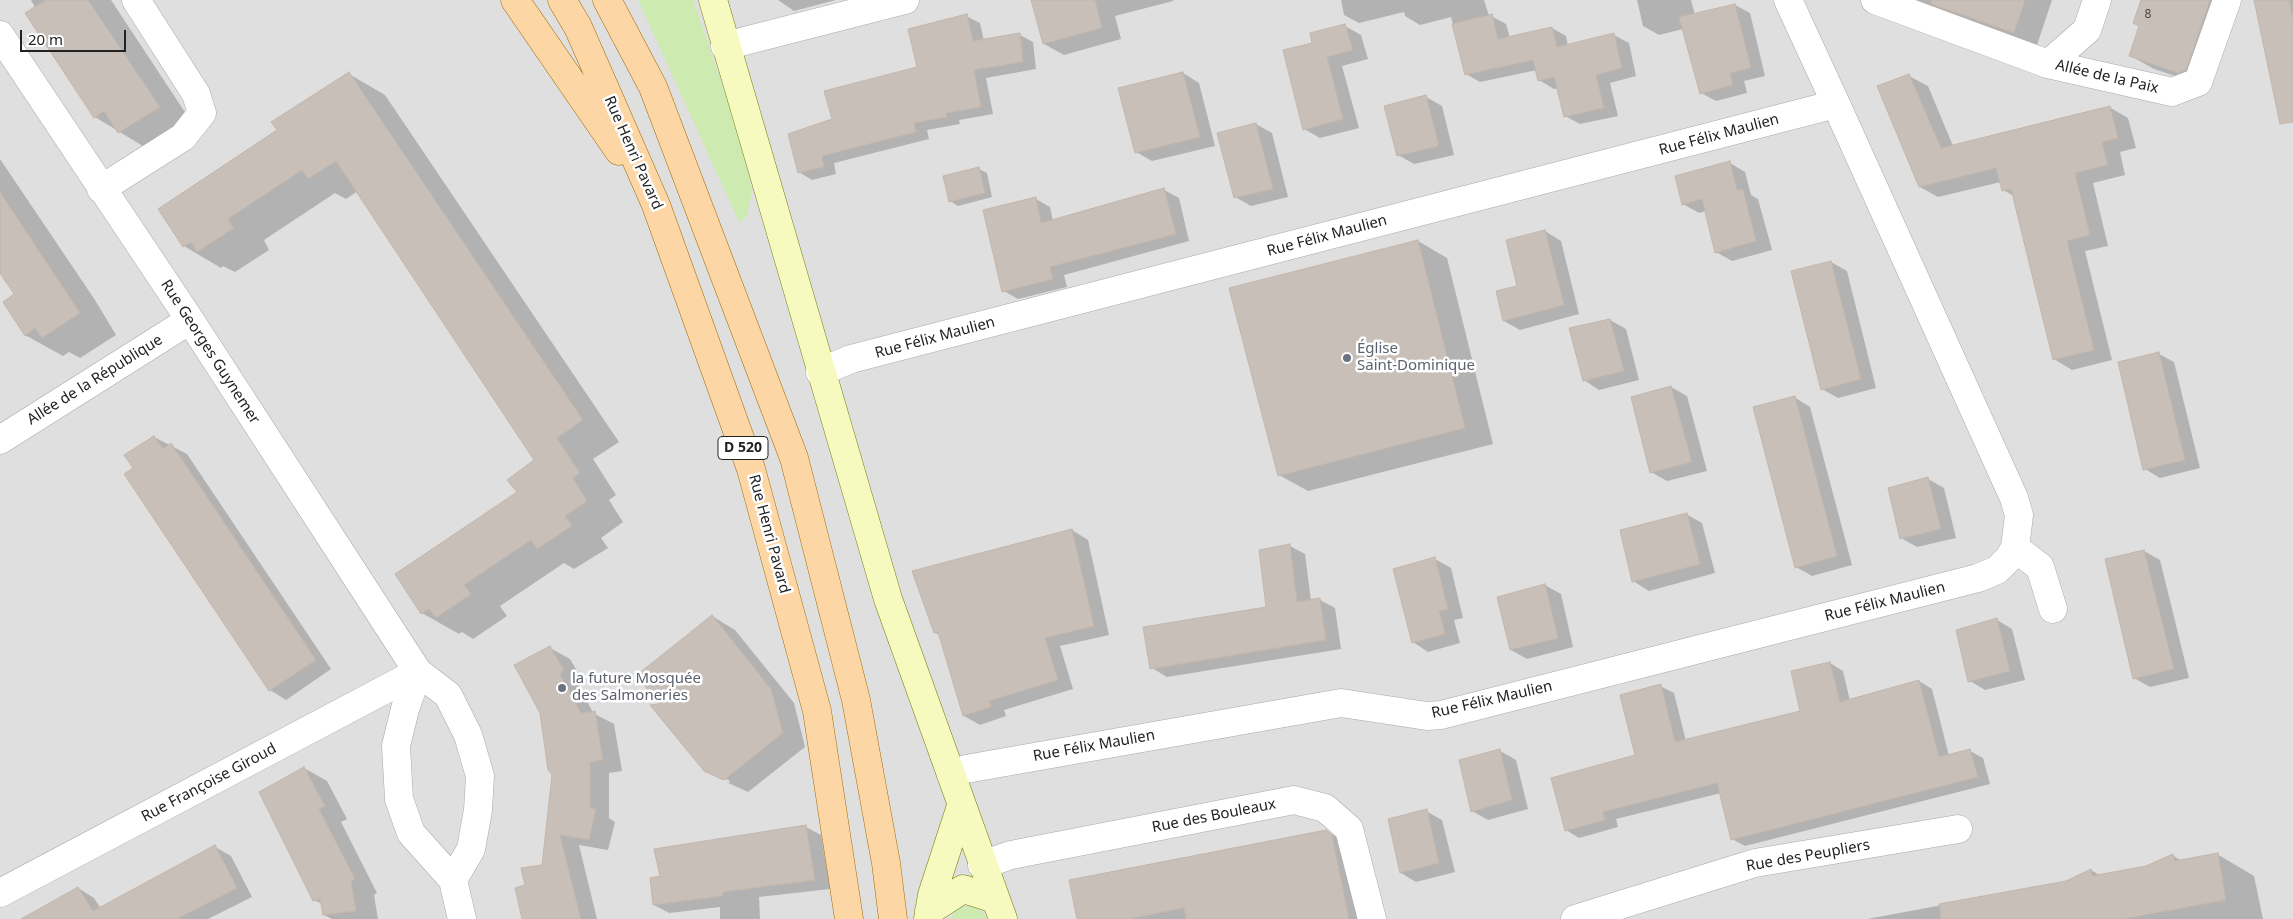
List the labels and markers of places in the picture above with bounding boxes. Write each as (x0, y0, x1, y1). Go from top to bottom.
place label: Église Saint-Dominique (1357, 340, 1475, 375)
marker: Église Saint-Dominique (1341, 352, 1353, 364)
place label: la future Mosquée des Salmoneries (572, 670, 701, 705)
marker: la future Mosquée des Salmoneries (556, 682, 568, 694)

